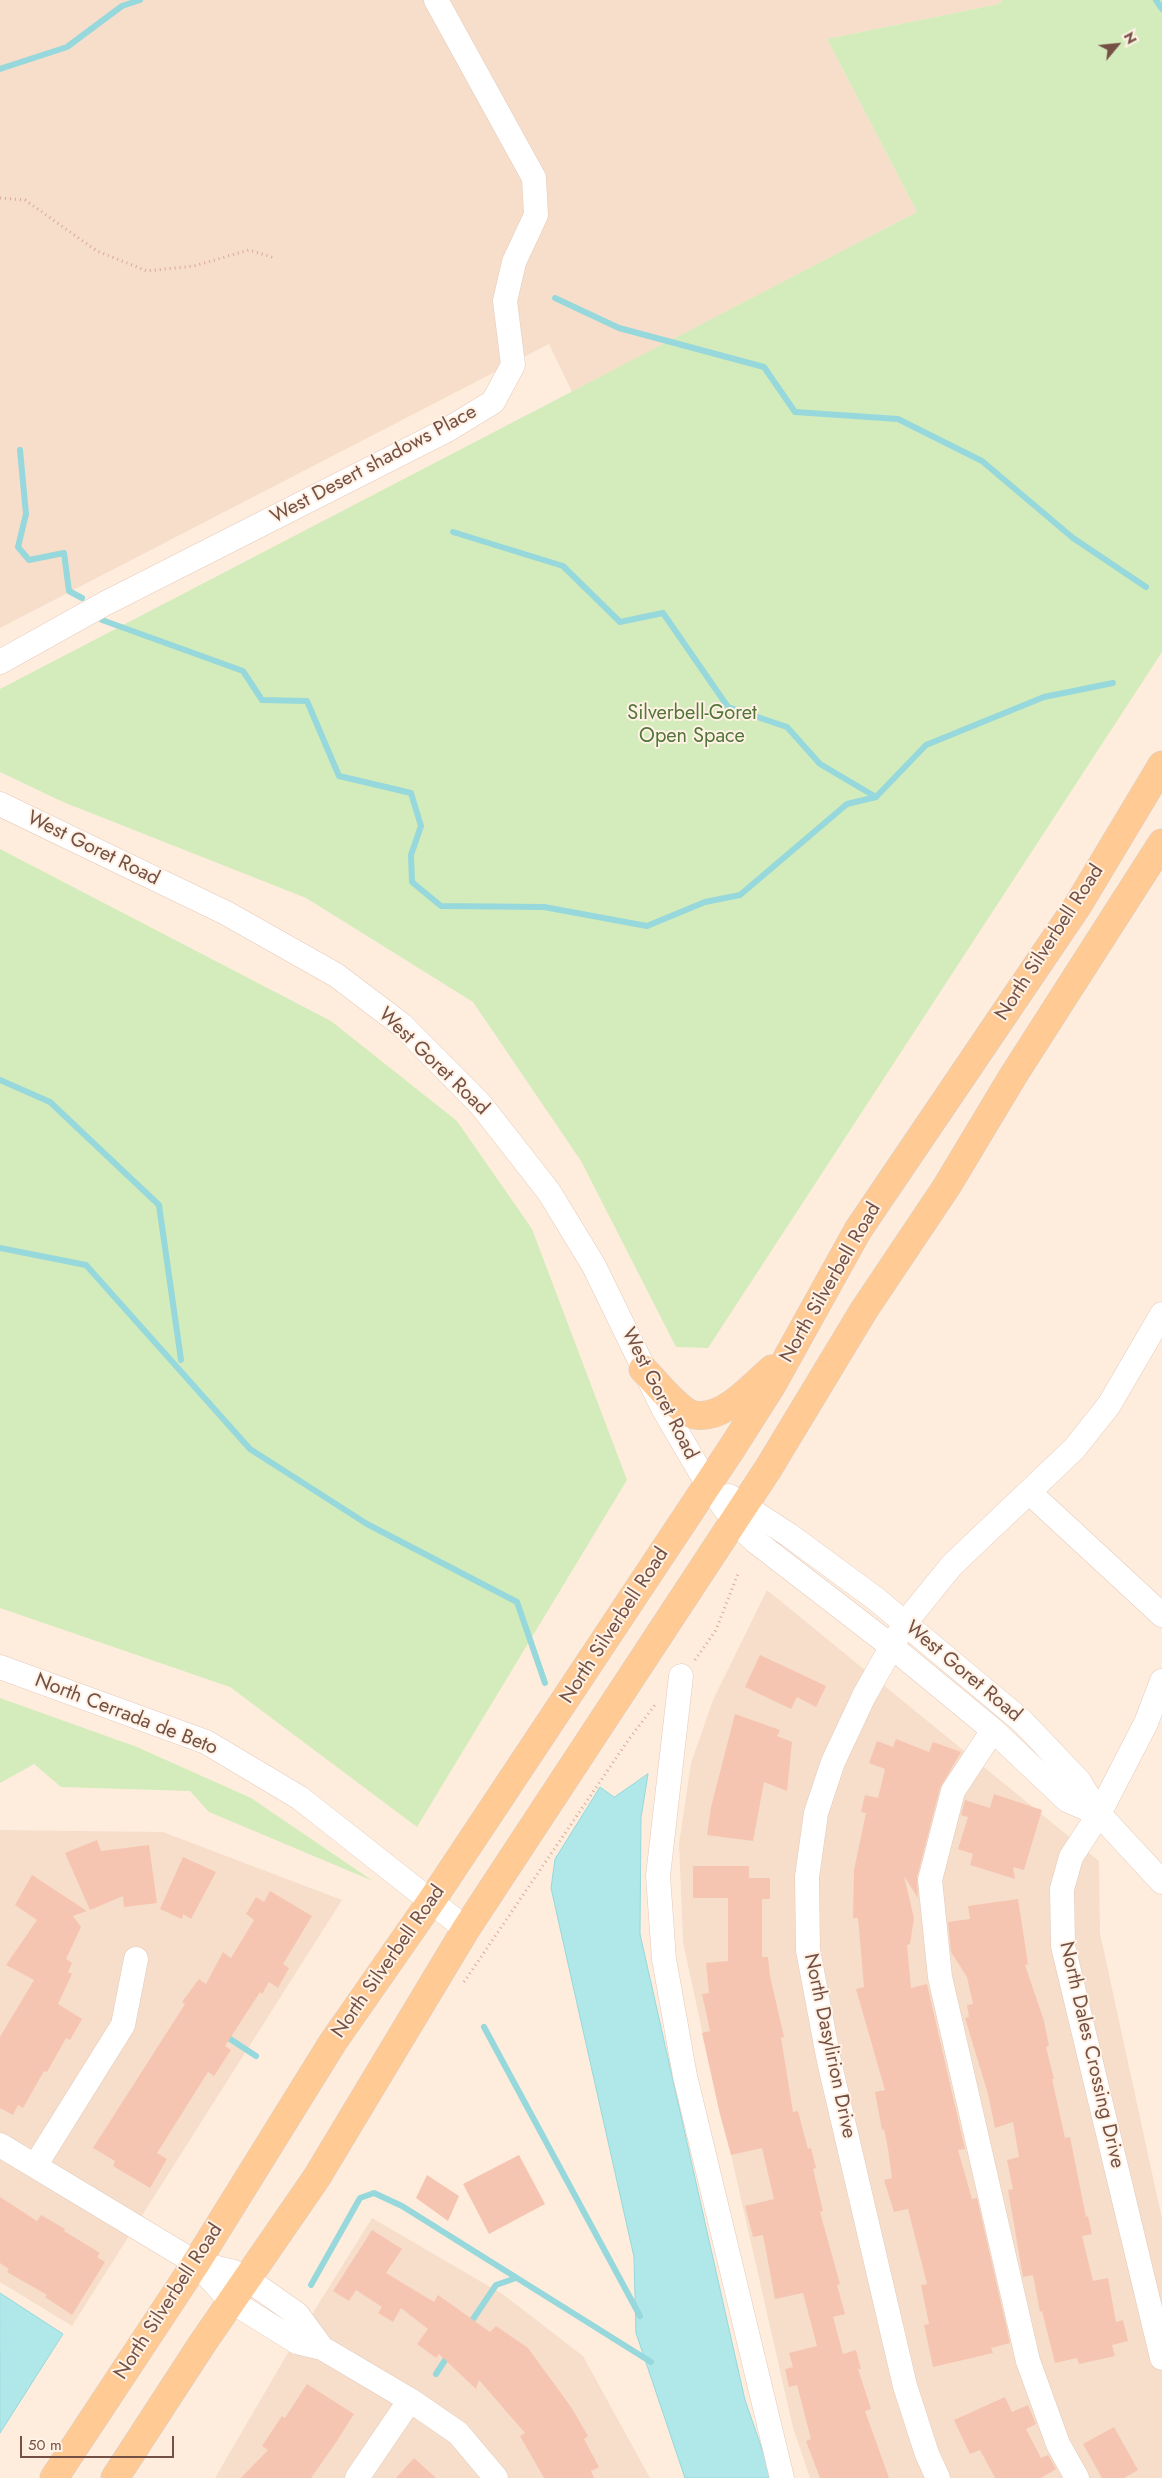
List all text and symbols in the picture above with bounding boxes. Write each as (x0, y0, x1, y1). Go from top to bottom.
north arrow (1092, 20, 1142, 70)
text: N (1119, 28, 1142, 48)
street label: West Desert shadows Place (267, 400, 481, 530)
park label: Silverbell-Goret Open Space (627, 702, 757, 749)
street label: West Goret Road (23, 807, 163, 891)
street label: North Silverbell Road (991, 861, 1109, 1025)
street label: West Goret Road (373, 1003, 493, 1121)
street label: North Silverbell Road (775, 1199, 887, 1367)
street label: West Goret Road (615, 1324, 703, 1464)
street label: North Silverbell Road (556, 1544, 674, 1708)
street label: West Goret Road (900, 1616, 1026, 1728)
street label: North Cerrada de Beto (31, 1669, 221, 1761)
street label: North Silverbell Road (327, 1881, 451, 2043)
street label: North Dales Crossing Drive (1053, 1939, 1129, 2171)
street label: North Dasylirion Drive (798, 1951, 860, 2141)
street label: North Silverbell Road (110, 2220, 228, 2384)
scale bar (22, 2426, 176, 2458)
text: 50 m (28, 2434, 62, 2456)

